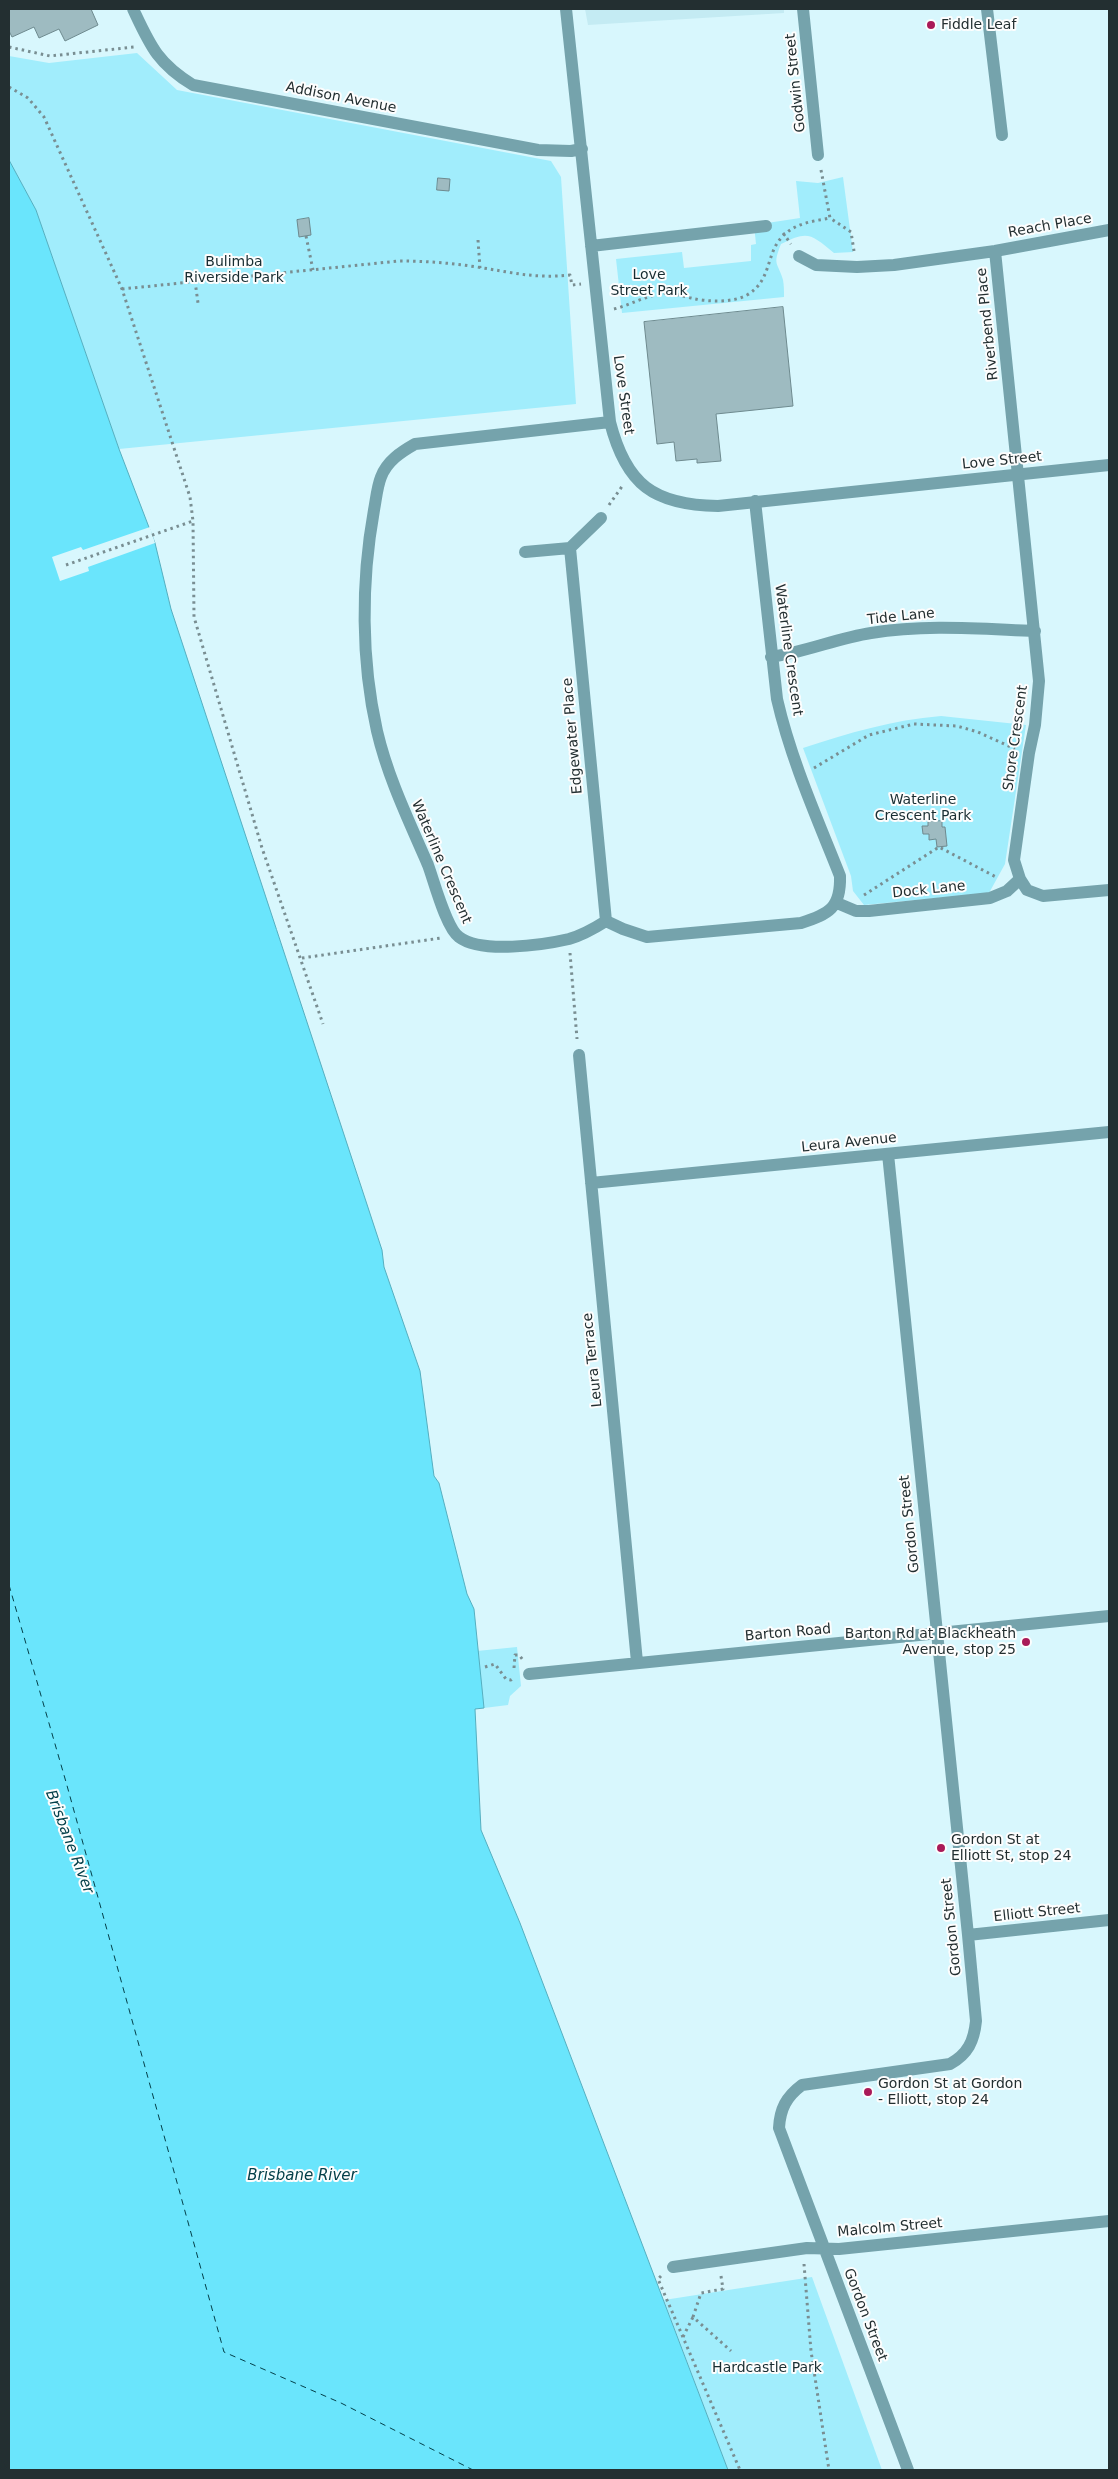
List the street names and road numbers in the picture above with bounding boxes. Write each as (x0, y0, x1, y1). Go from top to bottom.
street label: Godwin Street (782, 33, 810, 133)
street label: Addison Avenue (284, 79, 398, 117)
street label: Reach Place (1007, 210, 1093, 242)
street label: Riverbend Place (974, 267, 1002, 381)
street label: Love Street (609, 354, 637, 436)
street label: Love Street (961, 448, 1043, 474)
street label: Waterline Crescent (770, 583, 806, 717)
street label: Tide Lane (866, 605, 936, 629)
street label: Edgewater Place (560, 677, 586, 795)
street label: Shore Crescent (1000, 684, 1032, 792)
street label: Waterline Crescent (407, 798, 475, 926)
street label: Dock Lane (892, 878, 966, 902)
street label: Leura Avenue (800, 1130, 898, 1156)
street label: Leura Terrace (580, 1312, 606, 1408)
street label: Gordon Street (897, 1474, 923, 1574)
street label: Barton Road (744, 1621, 832, 1645)
street label: Gordon Street (939, 1877, 965, 1977)
street label: Elliott Street (993, 1900, 1081, 1926)
street label: Malcolm Street (837, 2215, 943, 2241)
street label: Gordon Street (840, 2266, 890, 2364)

